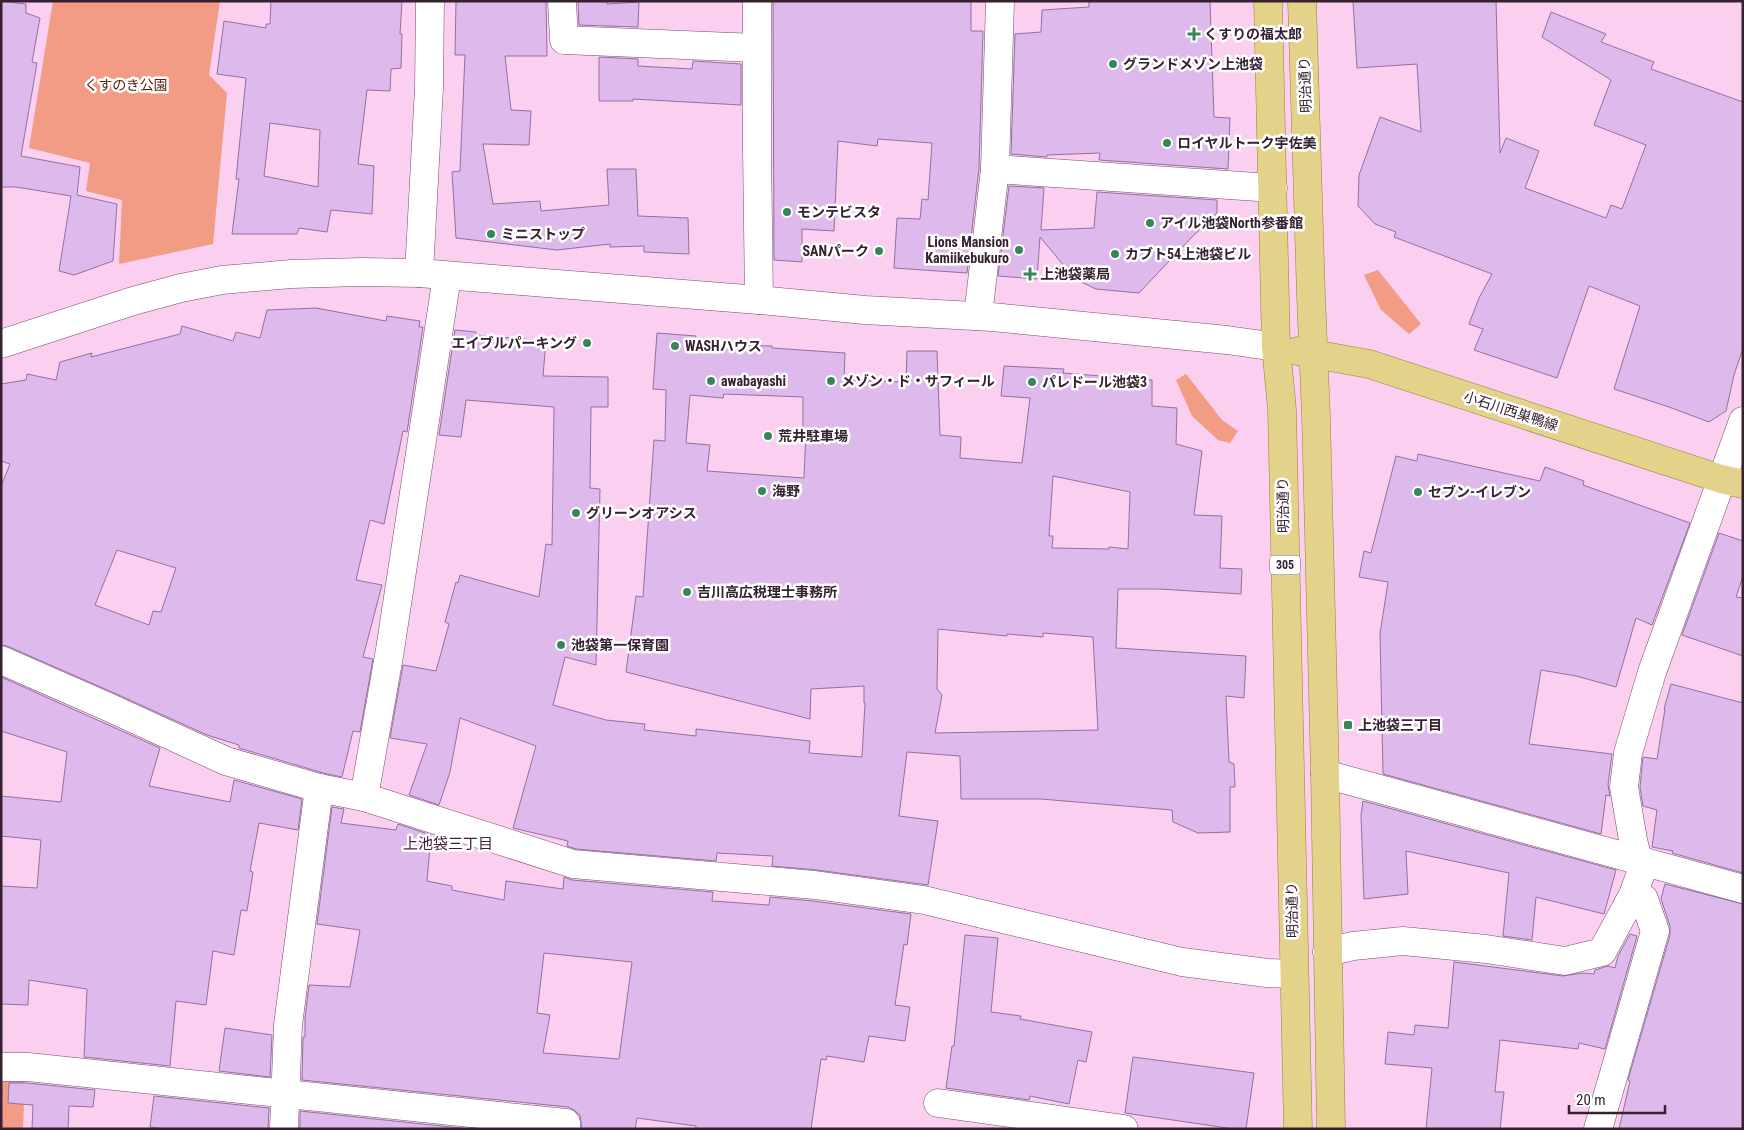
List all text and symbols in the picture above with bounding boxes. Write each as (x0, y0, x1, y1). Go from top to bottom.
place label: くすりの福太郎 (1204, 26, 1302, 42)
marker: くすりの福太郎 (1188, 28, 1200, 40)
place label: グランドメゾン上池袋 (1123, 56, 1263, 72)
street label: 明治通り (1296, 57, 1314, 113)
marker: グランドメゾン上池袋 (1107, 58, 1119, 70)
park label: くすのき公園 (84, 77, 168, 93)
place label: ロイヤルトーク宇佐美 (1177, 135, 1317, 151)
marker: ロイヤルトーク宇佐美 (1161, 137, 1173, 149)
place label: モンテビスタ (797, 204, 881, 220)
marker: モンテビスタ (781, 206, 793, 218)
place label: アイル池袋North参番館 (1160, 215, 1303, 231)
marker: アイル池袋North参番館 (1144, 217, 1156, 229)
place label: ミニストップ (501, 226, 585, 242)
marker: ミニストップ (485, 228, 497, 240)
place label: Lions Mansion Kamiikebukuro (925, 234, 1009, 266)
place label: SANパーク (803, 243, 869, 259)
marker: Lions Mansion Kamiikebukuro (1013, 244, 1025, 256)
marker: SANパーク (873, 245, 885, 257)
place label: カブト54上池袋ビル (1125, 246, 1251, 262)
marker: カブト54上池袋ビル (1109, 248, 1121, 260)
place label: 上池袋薬局 (1040, 266, 1110, 282)
marker: 上池袋薬局 (1024, 268, 1036, 280)
place label: エイブルパーキング (451, 335, 577, 351)
marker: エイブルパーキング (581, 337, 593, 349)
place label: WASHハウス (685, 338, 762, 354)
marker: WASHハウス (669, 340, 681, 352)
place label: awabayashi (721, 373, 786, 389)
place label: メゾン・ド・サフィール (841, 373, 995, 389)
place label: パレドール池袋3 (1042, 374, 1147, 390)
marker: awabayashi (705, 375, 717, 387)
marker: メゾン・ド・サフィール (825, 375, 837, 387)
marker: パレドール池袋3 (1026, 376, 1038, 388)
street label: 小石川西巣鴨線 (1462, 388, 1560, 434)
place label: 荒井駐車場 (778, 428, 848, 444)
marker: 荒井駐車場 (762, 430, 774, 442)
street label: 明治通り (1275, 477, 1291, 533)
place label: 海野 (772, 483, 800, 499)
place label: セブン-イレブン (1428, 484, 1531, 500)
marker: 海野 (756, 485, 768, 497)
marker: セブン-イレブン (1412, 486, 1424, 498)
place label: グリーンオアシス (586, 505, 697, 521)
marker: グリーンオアシス (570, 507, 582, 519)
road number: 305 (1270, 556, 1300, 574)
place label: 吉川高広税理士事務所 (697, 584, 837, 600)
marker: 吉川高広税理士事務所 (681, 586, 693, 598)
place label: 池袋第一保育園 (571, 637, 669, 653)
marker: 池袋第一保育園 (555, 639, 567, 651)
place label: 上池袋三丁目 (1358, 717, 1442, 733)
marker: 上池袋三丁目 (1342, 719, 1354, 731)
district label: 上池袋三丁目 (403, 835, 493, 853)
street label: 明治通り (1284, 882, 1300, 938)
scale bar (1569, 1082, 1665, 1114)
text: 20 m (1576, 1091, 1606, 1109)

